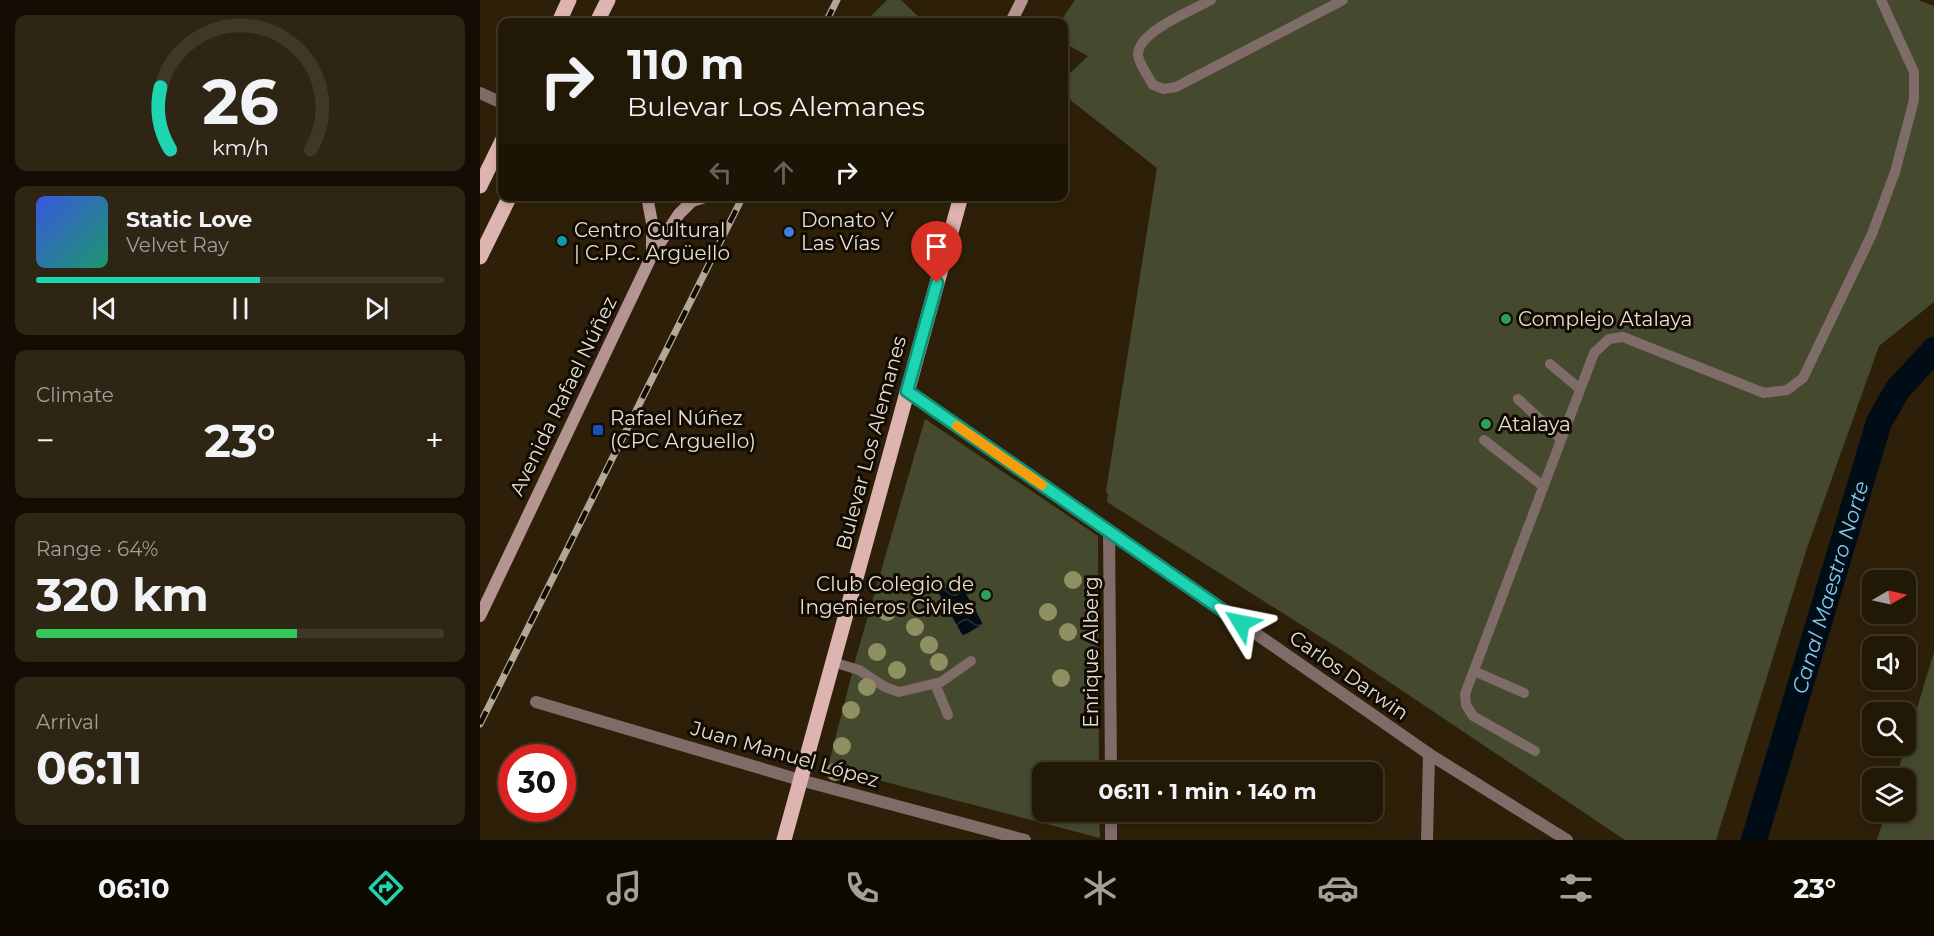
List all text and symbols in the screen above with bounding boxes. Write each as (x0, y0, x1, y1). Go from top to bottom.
text: 110 m (627, 38, 744, 90)
icon: right (528, 42, 606, 120)
text: 26 (202, 64, 278, 140)
text: Bulevar Los Alemanes (627, 90, 925, 123)
text: km/h (211, 134, 269, 160)
icon: left (704, 156, 737, 189)
icon: ahead (767, 156, 800, 189)
icon: right (830, 156, 863, 189)
text: Static Love (126, 206, 252, 233)
place label: Donato Y Las Vías (801, 208, 894, 255)
place label: Centro Cultural | C.P.C. Argüello (574, 218, 730, 265)
pin (911, 221, 962, 283)
marker: Donato Y Las Vías (782, 225, 796, 239)
icon: arrive (920, 230, 953, 263)
text: Velvet Ray (126, 233, 229, 257)
marker: Centro Cultural | C.P.C. Argüello (555, 234, 569, 248)
icon: previous (88, 292, 121, 325)
icon: pause (224, 292, 257, 325)
icon: next (360, 292, 393, 325)
street label: Avenida Rafael Núñez (504, 292, 622, 500)
place label: Complejo Atalaya (1518, 307, 1692, 331)
marker: Complejo Atalaya (1499, 312, 1513, 326)
street label: Bulevar Los Alemanes (831, 333, 911, 553)
text: Climate (36, 383, 114, 407)
place label: Rafael Núñez (CPC Arguello) (610, 406, 756, 453)
place label: Atalaya (1498, 412, 1571, 436)
text: 23° (204, 413, 276, 468)
marker: Atalaya (1479, 417, 1493, 431)
text: − (36, 420, 55, 460)
text: + (425, 420, 444, 460)
marker: Rafael Núñez (CPC Arguello) (591, 423, 605, 437)
water label: Canal Maestro Norte (1786, 478, 1873, 697)
text: Range · 64% (36, 537, 158, 561)
text: 320 km (36, 567, 209, 622)
north arrow (1862, 570, 1916, 624)
map controls (1862, 570, 1916, 822)
place label: Club Colegio de Ingenieros Civiles (799, 572, 974, 619)
street label: Enrique Alberg (1079, 576, 1103, 728)
marker: Club Colegio de Ingenieros Civiles (979, 588, 993, 602)
position arrow (1209, 591, 1273, 655)
street label: Carlos Darwin (1285, 625, 1413, 725)
button: sound (1862, 636, 1916, 690)
button: search (1862, 702, 1916, 756)
text: Arrival (36, 710, 99, 734)
street label: Juan Manuel López (687, 715, 882, 792)
text: 06:11 (36, 740, 142, 795)
speed limit sign: 30 (498, 744, 576, 822)
button: layers (1862, 768, 1916, 822)
text: 06:11 · 1 min · 140 m (1099, 778, 1316, 805)
icon: directions (365, 867, 407, 909)
icon: music (603, 867, 645, 909)
icon: phone (841, 867, 883, 909)
icon: climate (1079, 867, 1121, 909)
icon: car (1317, 867, 1359, 909)
icon: filters (1555, 867, 1597, 909)
text: 06:10 (98, 872, 170, 905)
text: 23° (1793, 872, 1836, 905)

